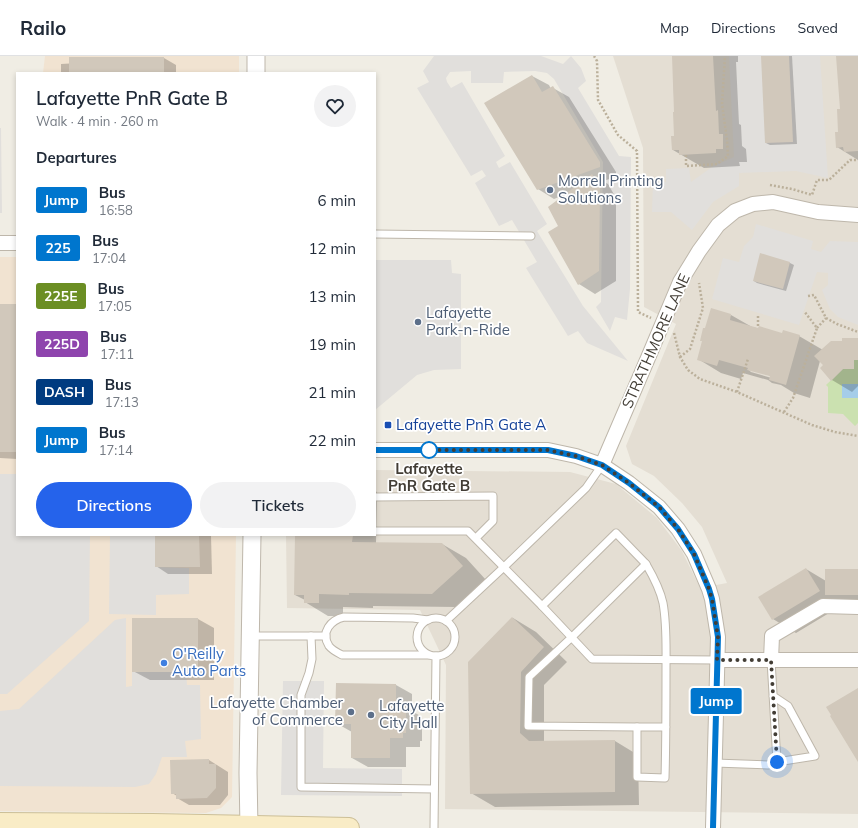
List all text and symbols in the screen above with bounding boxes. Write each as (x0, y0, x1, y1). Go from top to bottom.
text: Railo (20, 16, 66, 40)
text: Map (660, 19, 689, 37)
text: Directions (711, 19, 776, 37)
text: Saved (798, 19, 838, 37)
button: heart (314, 85, 356, 127)
text: Lafayette PnR Gate B (36, 86, 228, 110)
text: Walk · 4 min · 260 m (36, 113, 158, 129)
text: Departures (36, 148, 117, 167)
place label: Morrell Printing Solutions (558, 171, 664, 207)
text: Bus (99, 183, 126, 202)
marker: Morrell Printing Solutions (545, 185, 555, 195)
text: Jump (44, 191, 79, 209)
text: 6 min (318, 191, 356, 210)
text: 16:58 (99, 202, 133, 218)
text: Bus (92, 231, 119, 250)
text: 225 (45, 239, 71, 257)
text: 12 min (309, 239, 356, 258)
text: 17:04 (92, 250, 126, 266)
street label: STRATHMORE LANE (617, 270, 694, 411)
text: Bus (98, 279, 124, 298)
text: 225E (44, 287, 78, 305)
text: 13 min (309, 287, 356, 306)
text: 17:05 (98, 298, 132, 314)
place label: Lafayette Park-n-Ride (426, 303, 510, 339)
marker: Lafayette Park-n-Ride (413, 317, 423, 327)
text: Bus (100, 327, 127, 346)
text: 225D (44, 335, 80, 353)
text: 19 min (309, 335, 356, 354)
text: 17:11 (100, 346, 134, 362)
text: Bus (105, 375, 132, 394)
text: DASH (44, 383, 85, 401)
text: 21 min (309, 383, 356, 402)
text: 17:13 (105, 394, 139, 410)
place label: Lafayette PnR Gate A (396, 415, 546, 434)
marker: Lafayette PnR Gate A (383, 420, 393, 430)
text: Bus (99, 423, 126, 442)
text: Jump (44, 431, 79, 449)
text: 22 min (309, 431, 356, 450)
marker: Lafayette PnR Gate B (420, 441, 438, 459)
text: 17:14 (99, 442, 133, 458)
place label: Lafayette PnR Gate B (388, 459, 470, 495)
button: Directions (36, 482, 192, 528)
button: Tickets (200, 482, 356, 528)
place label: O'Reilly Auto Parts (172, 644, 246, 680)
marker: O'Reilly Auto Parts (159, 658, 169, 668)
line badge: Jump (688, 688, 744, 714)
text: Jump (699, 692, 733, 710)
place label: Lafayette Chamber of Commerce (210, 693, 344, 729)
place label: Lafayette City Hall (379, 696, 445, 732)
marker: Lafayette Chamber of Commerce (346, 707, 356, 717)
marker: Lafayette City Hall (366, 710, 376, 720)
your location (767, 752, 787, 772)

